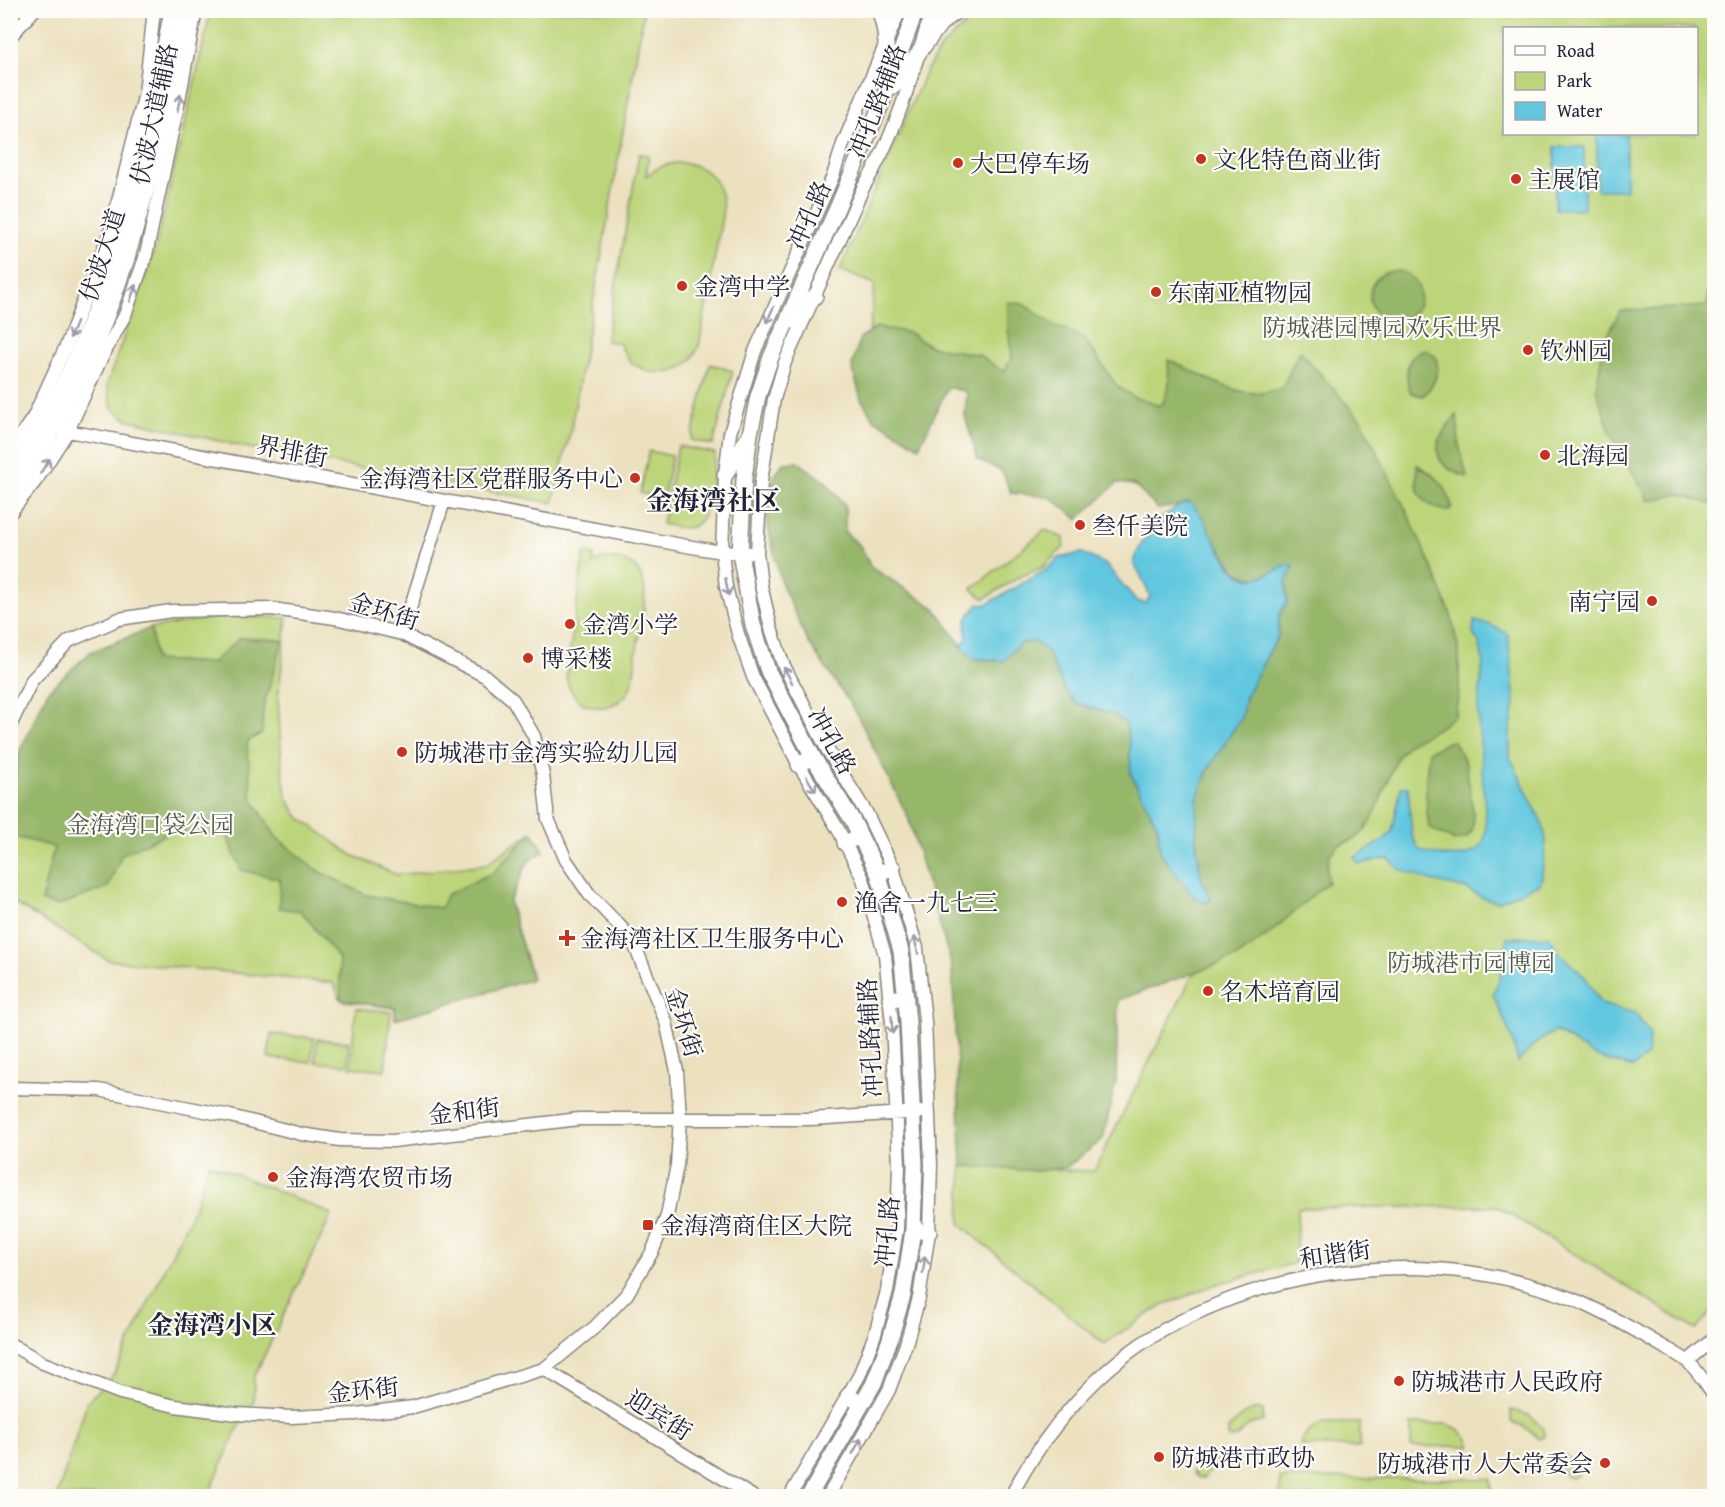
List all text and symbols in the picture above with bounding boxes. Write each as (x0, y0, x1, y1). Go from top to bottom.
legend (1503, 27, 1698, 135)
text: Road (1557, 37, 1595, 64)
street label: 冲孔路辅路 (839, 39, 915, 163)
street label: 伏波大道辅路 (122, 40, 186, 188)
text: Park (1557, 67, 1593, 94)
one-way arrow (173, 94, 185, 113)
text: Water (1557, 97, 1603, 124)
place label: 文化特色商业街 (1213, 142, 1381, 177)
place label: 大巴停车场 (970, 146, 1090, 181)
marker: 文化特色商业街 (1194, 152, 1208, 166)
marker: 大巴停车场 (951, 156, 965, 170)
place label: 主展馆 (1528, 162, 1600, 197)
marker: 主展馆 (1509, 172, 1523, 186)
street label: 冲孔路 (778, 175, 840, 255)
street label: 伏波大道 (71, 204, 133, 306)
place label: 金湾中学 (694, 269, 790, 304)
place label: 东南亚植物园 (1168, 275, 1312, 310)
marker: 金湾中学 (675, 279, 689, 293)
one-way arrow (129, 284, 140, 303)
marker: 东南亚植物园 (1149, 285, 1163, 299)
one-way arrow (764, 306, 776, 324)
park label: 防城港园博园欢乐世界 (1262, 310, 1502, 345)
one-way arrow (67, 321, 78, 339)
place label: 钦州园 (1540, 333, 1612, 368)
marker: 钦州园 (1521, 343, 1535, 357)
street label: 界排街 (253, 427, 331, 475)
place label: 北海园 (1557, 438, 1629, 473)
marker: 北海园 (1538, 448, 1552, 462)
one-way arrow (39, 458, 51, 475)
place label: 金海湾社区党群服务中心 (359, 461, 623, 496)
marker: 金海湾社区党群服务中心 (628, 471, 642, 485)
district label: 金海湾社区 (646, 480, 781, 520)
place label: 叁仟美院 (1092, 508, 1188, 543)
marker: 叁仟美院 (1073, 518, 1087, 532)
one-way arrow (722, 576, 733, 596)
street label: 金环街 (344, 584, 424, 638)
place label: 南宁园 (1568, 584, 1640, 619)
marker: 南宁园 (1645, 594, 1659, 608)
place label: 金湾小学 (582, 607, 678, 642)
marker: 金湾小学 (563, 617, 577, 631)
place label: 博采楼 (540, 641, 612, 676)
marker: 博采楼 (521, 651, 535, 665)
one-way arrow (782, 666, 794, 684)
street label: 冲孔路 (799, 701, 865, 781)
place label: 防城港市金湾实验幼儿园 (414, 735, 678, 770)
marker: 防城港市金湾实验幼儿园 (395, 745, 409, 759)
one-way arrow (805, 775, 817, 792)
park label: 金海湾口袋公园 (66, 807, 234, 842)
place label: 渔舍一九七三 (854, 885, 998, 920)
marker: 渔舍一九七三 (835, 895, 849, 909)
place label: 金海湾社区卫生服务中心 (580, 921, 844, 956)
marker: 金海湾社区卫生服务中心 (558, 929, 576, 947)
one-way arrow (909, 936, 921, 955)
park label: 防城港市园博园 (1387, 945, 1555, 980)
place label: 名木培育园 (1220, 974, 1340, 1009)
street label: 冲孔路辅路 (849, 977, 891, 1099)
street label: 金环街 (657, 982, 711, 1062)
marker: 名木培育园 (1201, 984, 1215, 998)
one-way arrow (887, 1015, 898, 1035)
street label: 金和街 (426, 1089, 502, 1133)
place label: 金海湾农贸市场 (285, 1160, 453, 1195)
marker: 金海湾农贸市场 (266, 1170, 280, 1184)
street label: 冲孔路 (866, 1195, 908, 1269)
place label: 金海湾商住区大院 (660, 1208, 852, 1243)
marker: 金海湾商住区大院 (641, 1218, 655, 1232)
street label: 和谐街 (1297, 1232, 1373, 1276)
one-way arrow (919, 1255, 930, 1275)
district label: 金海湾小区 (147, 1305, 277, 1344)
place label: 防城港市人民政府 (1411, 1364, 1603, 1399)
street label: 金环街 (325, 1369, 401, 1411)
marker: 防城港市人民政府 (1392, 1374, 1406, 1388)
street label: 迎宾街 (619, 1381, 699, 1449)
one-way arrow (852, 1437, 863, 1455)
place label: 防城港市政协 (1171, 1440, 1315, 1475)
place label: 防城港市人大常委会 (1377, 1446, 1593, 1481)
marker: 防城港市政协 (1152, 1450, 1166, 1464)
marker: 防城港市人大常委会 (1598, 1456, 1612, 1470)

